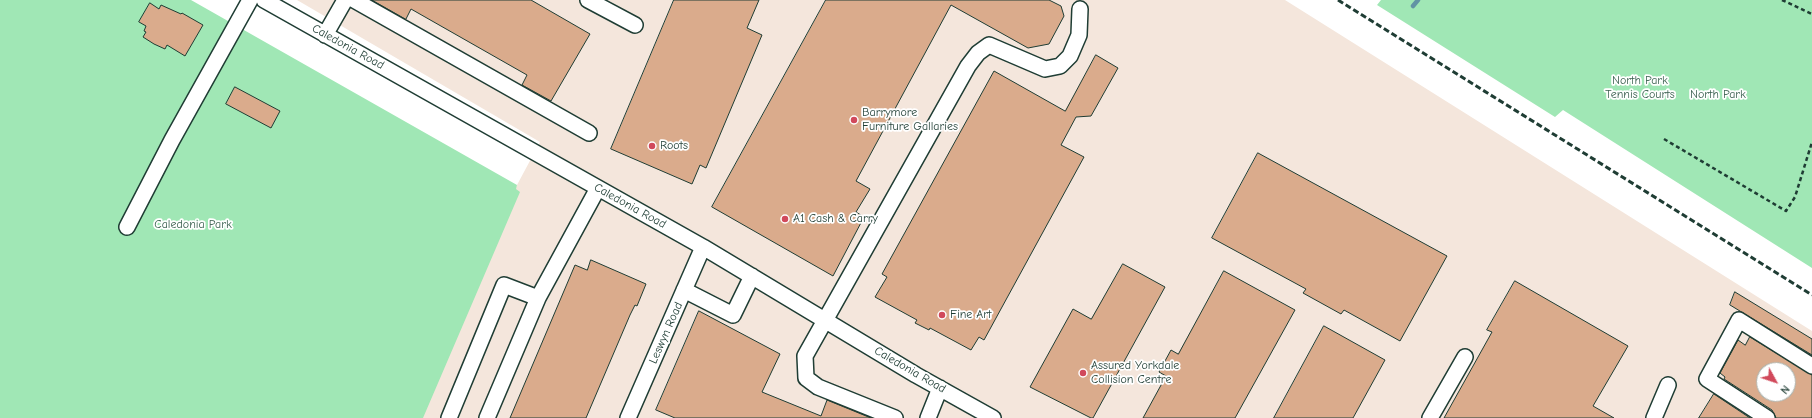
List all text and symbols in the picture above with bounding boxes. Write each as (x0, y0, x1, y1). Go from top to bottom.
street label: Caledonia Road (309, 21, 387, 73)
park label: North Park Tennis Courts (1605, 74, 1675, 102)
park label: North Park (1690, 88, 1746, 102)
place label: Barrymore Furniture Gallaries (862, 106, 958, 134)
marker: Barrymore Furniture Gallaries (849, 115, 859, 125)
place label: Roots (660, 139, 688, 153)
marker: Roots (647, 141, 657, 151)
street label: Caledonia Road (591, 180, 669, 232)
place label: A1 Cash & Carry (793, 212, 878, 226)
marker: A1 Cash & Carry (780, 214, 790, 224)
park label: Caledonia Park (154, 218, 232, 232)
street label: Leswyn Road (646, 300, 686, 366)
place label: Fine Art (950, 308, 991, 322)
marker: Fine Art (937, 310, 947, 320)
street label: Caledonia Road (872, 344, 948, 396)
place label: Assured Yorkdale Collision Centre (1091, 359, 1179, 387)
north arrow (1756, 362, 1796, 402)
marker: Assured Yorkdale Collision Centre (1078, 368, 1088, 378)
text: N (1778, 382, 1792, 396)

